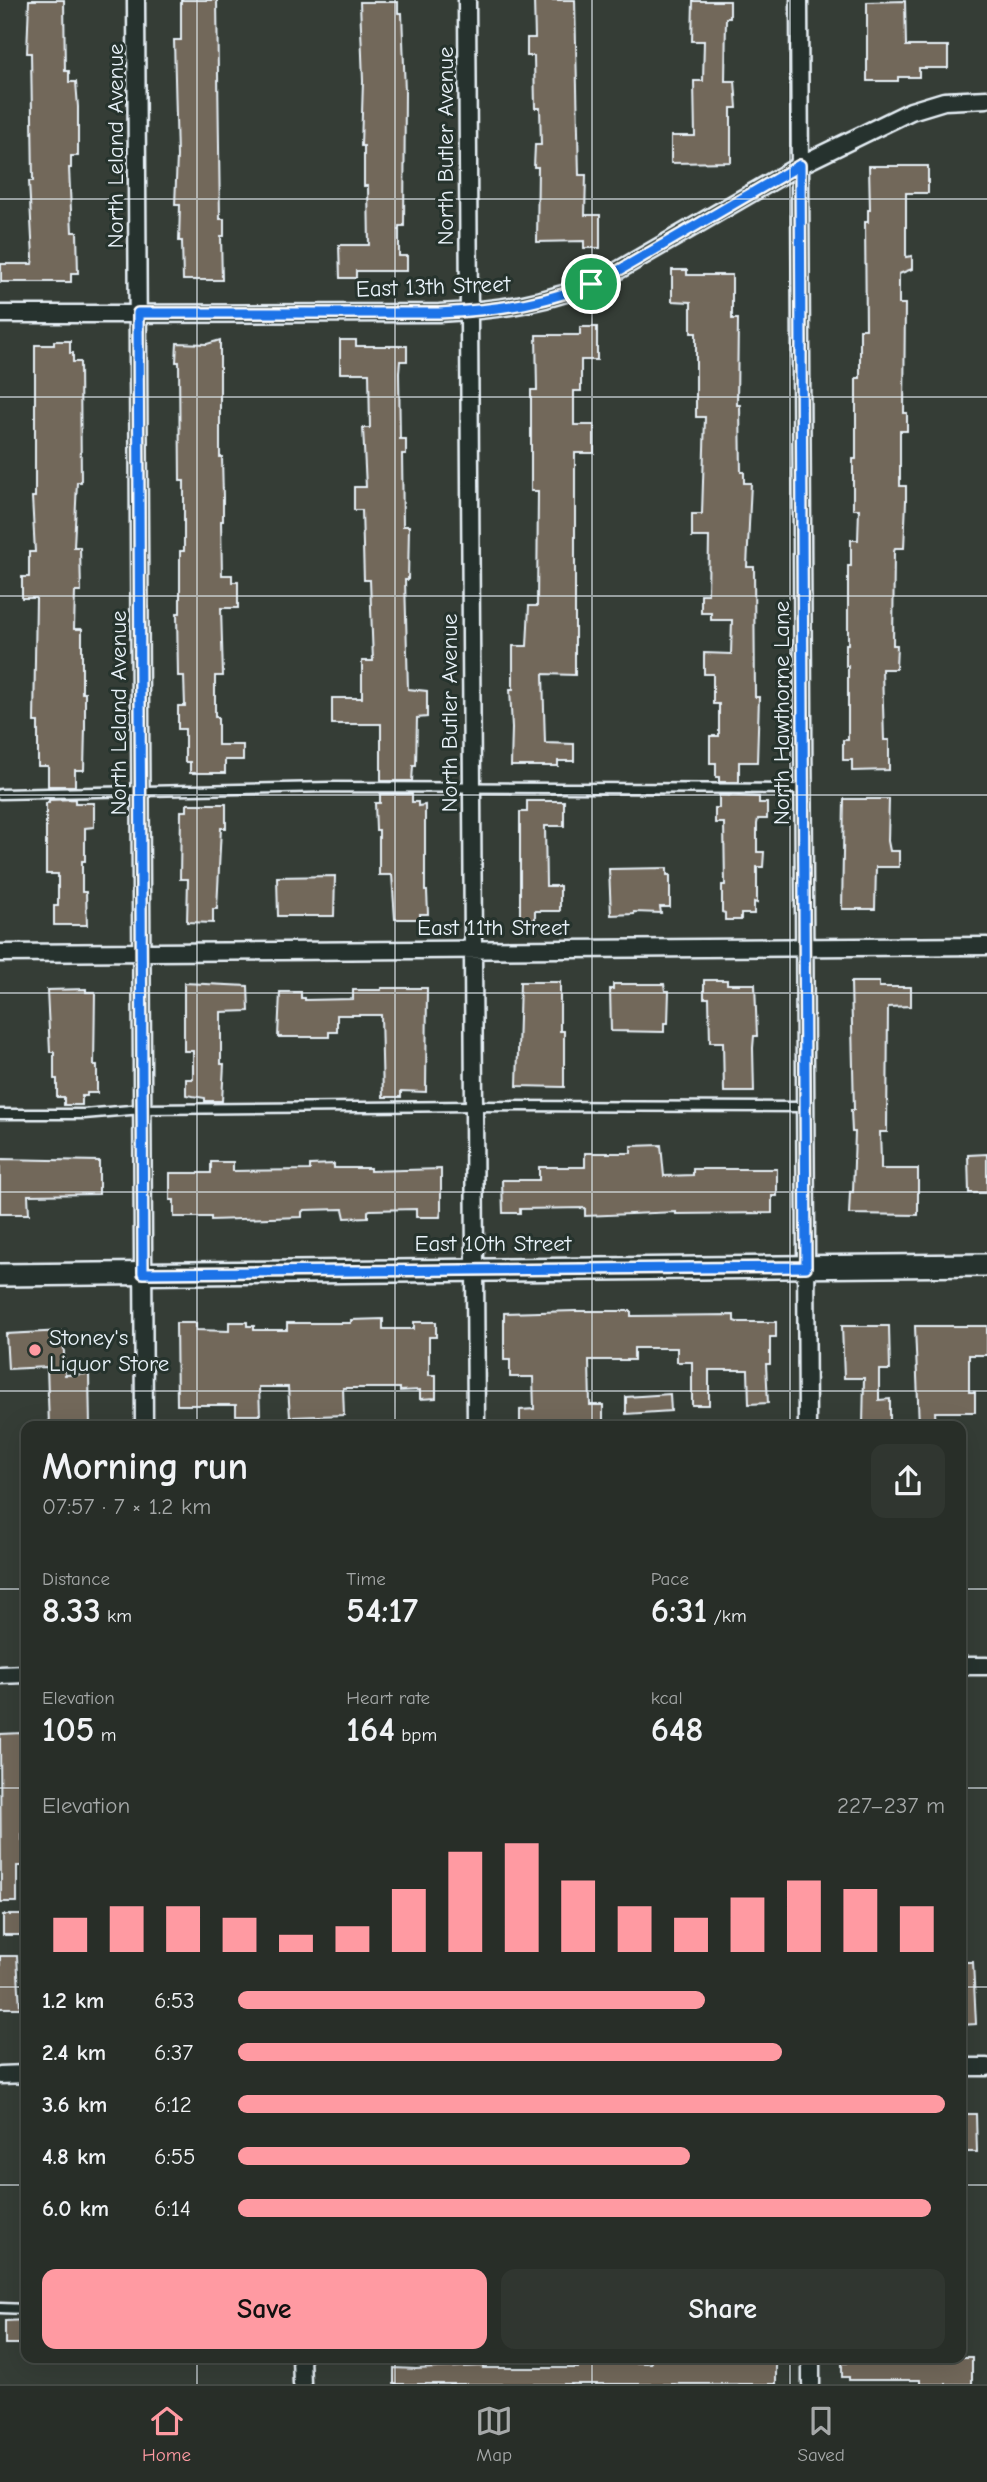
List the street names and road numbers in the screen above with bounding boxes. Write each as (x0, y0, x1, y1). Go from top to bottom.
street label: North Leland Avenue (102, 43, 129, 249)
street label: North Butler Avenue (432, 46, 459, 246)
street label: East 13th Street (355, 270, 512, 303)
street label: North Hawthorne Lane (768, 601, 795, 825)
street label: North Leland Avenue (105, 610, 132, 816)
street label: North Butler Avenue (436, 613, 463, 813)
street label: East 11th Street (417, 914, 570, 941)
street label: East 10th Street (415, 1230, 573, 1257)

